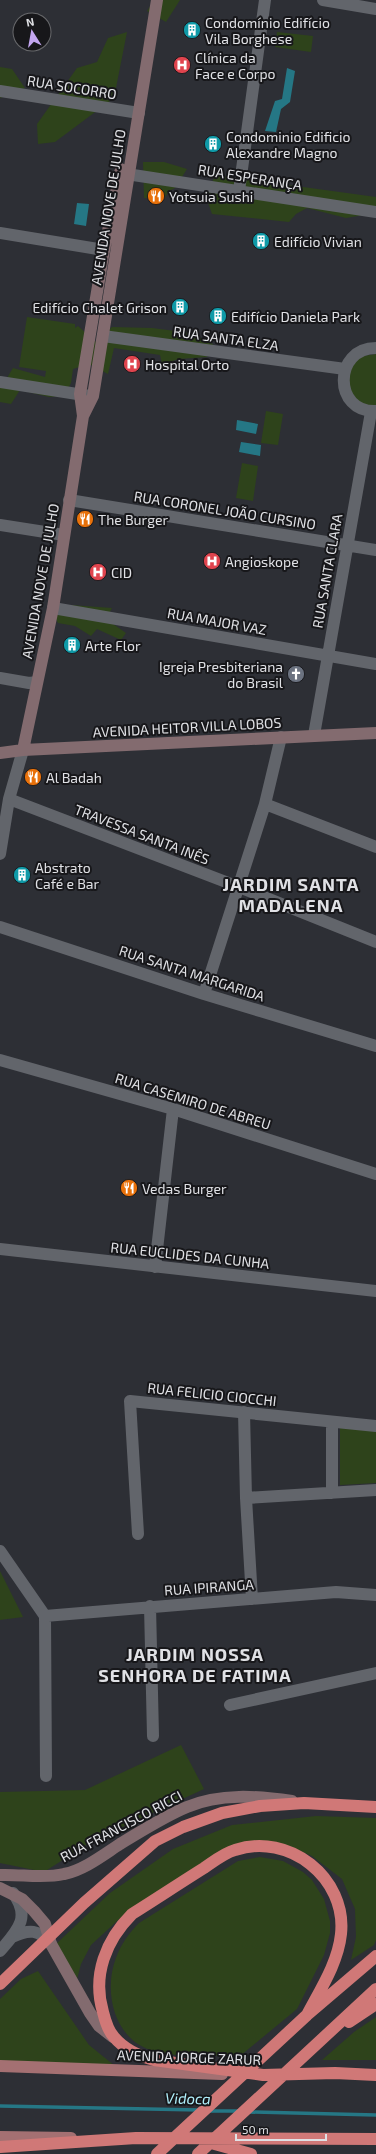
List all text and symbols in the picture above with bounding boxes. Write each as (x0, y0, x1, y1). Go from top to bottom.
north arrow (12, 12, 52, 52)
place label: Condomínio Edifício Vila Borghese (205, 14, 330, 47)
text: N (25, 15, 35, 29)
building icon: Condomínio Edifício Vila Borghese (182, 20, 202, 40)
place label: Clínica da Face e Corpo (195, 49, 276, 82)
hospital icon: Clínica da Face e Corpo (172, 55, 192, 75)
street label: RUA SOCORRO (26, 72, 118, 102)
street label: AVENIDA NOVE DE JULHO (87, 128, 129, 286)
place label: Condominio Edificio Alexandre Magno (226, 128, 351, 161)
building icon: Condominio Edificio Alexandre Magno (203, 134, 223, 154)
street label: RUA ESPERANÇA (197, 160, 304, 195)
restaurant icon: Yotsuia Sushi (146, 186, 166, 206)
place label: Yotsuia Sushi (169, 188, 253, 205)
building icon: Edifício Vivian (251, 231, 271, 251)
place label: Edifício Vivian (274, 233, 362, 250)
building icon: Edifício Chalet Grison (170, 297, 190, 317)
place label: Edifício Chalet Grison (32, 299, 167, 316)
building icon: Edifício Daniela Park (208, 306, 228, 326)
place label: Edifício Daniela Park (231, 308, 360, 325)
street label: RUA SANTA ELZA (172, 322, 280, 354)
hospital icon: Hospital Orto (122, 354, 142, 374)
place label: Hospital Orto (145, 356, 229, 373)
street label: RUA CORONEL JOÃO CURSINO (133, 487, 317, 533)
street label: AVENIDA NOVE DE JULHO (18, 502, 62, 660)
restaurant icon: The Burger (75, 509, 95, 529)
place label: The Burger (98, 511, 168, 528)
street label: RUA SANTA CLARA (309, 512, 345, 630)
hospital icon: Angioskope (202, 551, 222, 571)
place label: Angioskope (225, 553, 299, 570)
hospital icon: CID (88, 562, 108, 582)
place label: CID (111, 564, 132, 581)
street label: RUA MAJOR VAZ (166, 604, 268, 638)
building icon: Arte Flor (62, 635, 82, 655)
place label: Arte Flor (85, 637, 141, 654)
place label: Igreja Presbiteriana do Brasil (159, 658, 284, 691)
church icon: Igreja Presbiteriana do Brasil (286, 664, 306, 684)
street label: AVENIDA HEITOR VILLA LOBOS (92, 714, 282, 740)
restaurant icon: Al Badah (23, 767, 43, 787)
place label: Al Badah (46, 769, 102, 786)
street label: TRAVESSA SANTA INÊS (72, 800, 212, 868)
place label: Abstrato Café e Bar (35, 859, 100, 892)
building icon: Abstrato Café e Bar (12, 865, 32, 885)
district label: JARDIM SANTA MADALENA (223, 873, 359, 916)
street label: RUA SANTA MARGARIDA (117, 941, 267, 1005)
street label: RUA CASEMIRO DE ABREU (113, 1069, 273, 1133)
restaurant icon: Vedas Burger (119, 1178, 139, 1198)
place label: Vedas Burger (142, 1180, 227, 1197)
street label: RUA EUCLIDES DA CUNHA (110, 1238, 270, 1272)
street label: RUA FELICIO CIOCCHI (147, 1379, 277, 1409)
street label: RUA IPIRANGA (164, 1575, 255, 1599)
district label: JARDIM NOSSA SENHORA DE FATIMA (98, 1643, 292, 1686)
street label: RUA FRANCISCO RICCI (57, 1787, 185, 1865)
street label: AVENIDA JORGE ZARUR (117, 2046, 262, 2068)
water label: Vidoca (165, 2089, 211, 2107)
scale bar (236, 2116, 326, 2142)
text: 50 m (242, 2122, 269, 2136)

